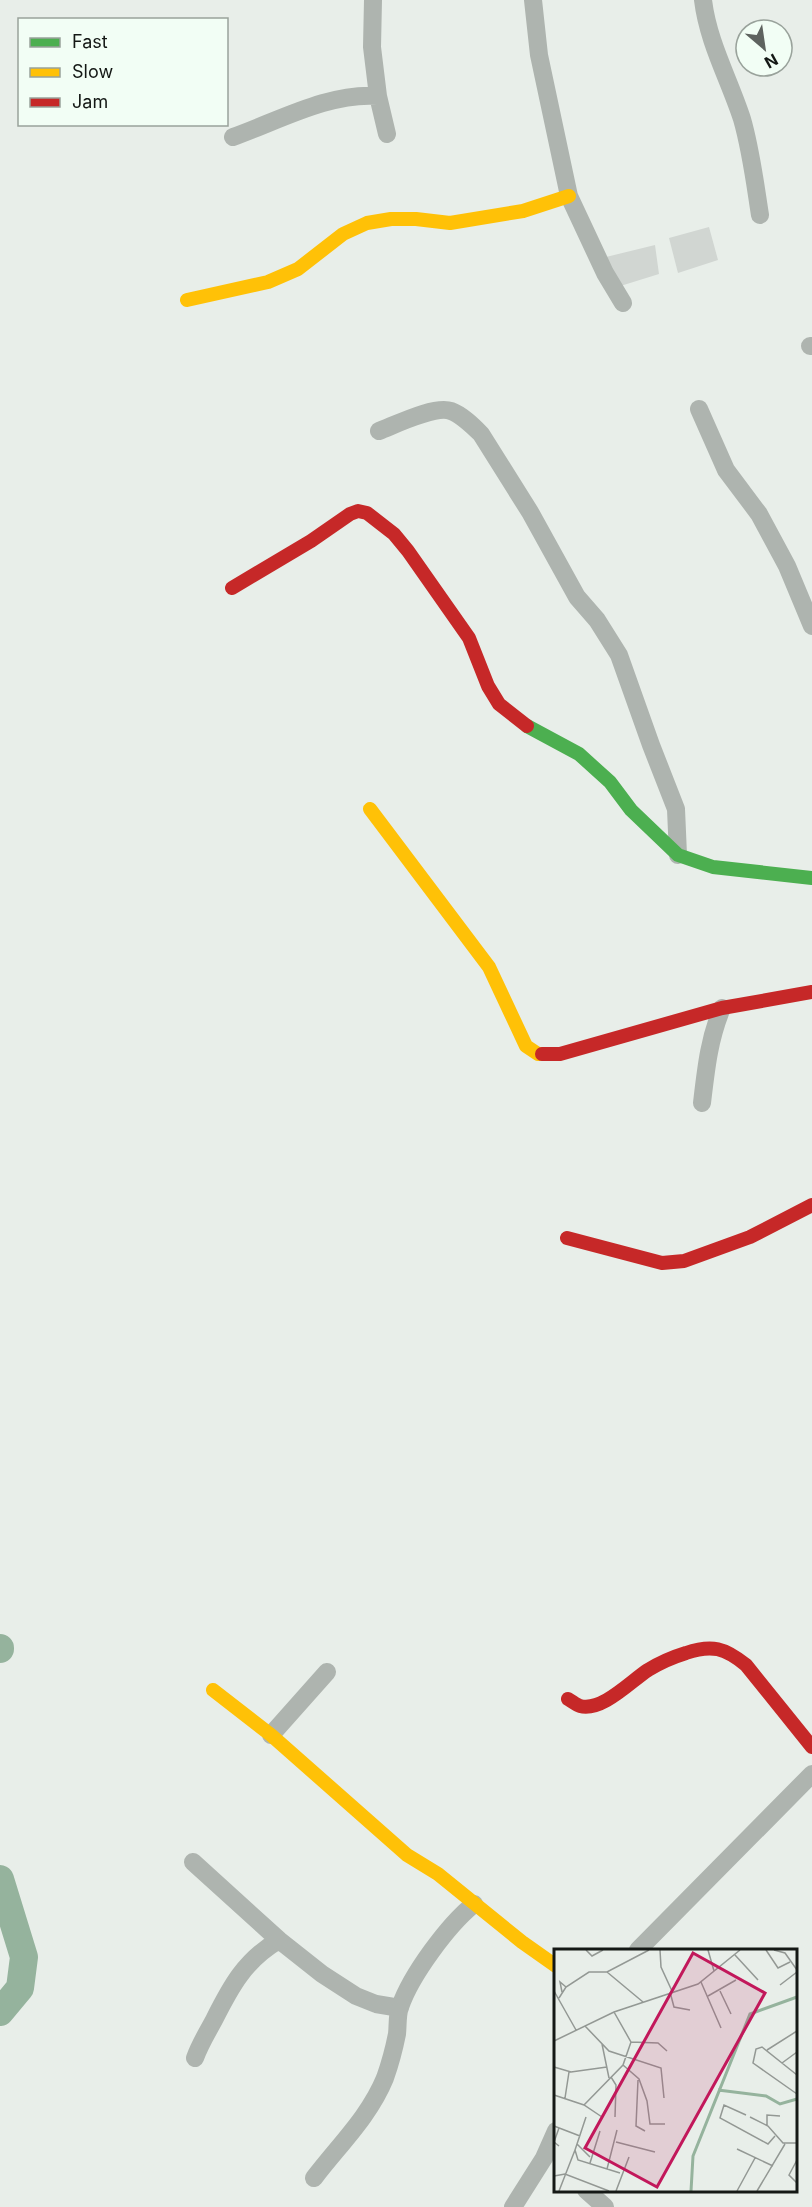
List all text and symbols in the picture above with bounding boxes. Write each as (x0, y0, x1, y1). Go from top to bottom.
legend (18, 18, 228, 126)
north arrow (734, 18, 794, 78)
text: Fast (72, 31, 108, 52)
text: N (761, 49, 781, 73)
text: Slow (72, 61, 113, 82)
text: Jam (72, 91, 108, 112)
inset map (554, 1949, 797, 2192)

